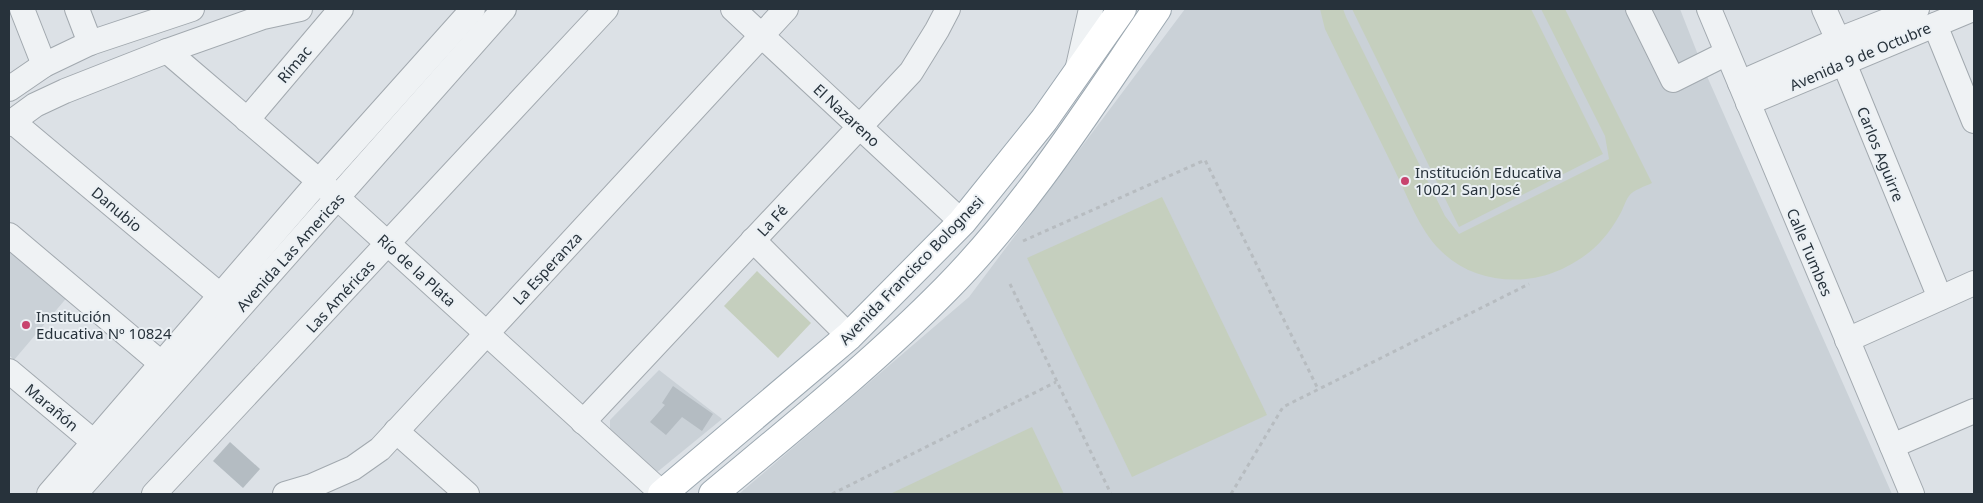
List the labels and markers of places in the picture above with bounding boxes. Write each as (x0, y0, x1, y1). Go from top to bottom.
place label: Institución Educativa 10021 San José (1415, 162, 1562, 199)
marker: Institución Educativa 10021 San José (1399, 175, 1411, 187)
place label: Institución Educativa Nº 10824 (36, 306, 172, 343)
marker: Institución Educativa Nº 10824 (20, 319, 32, 331)

